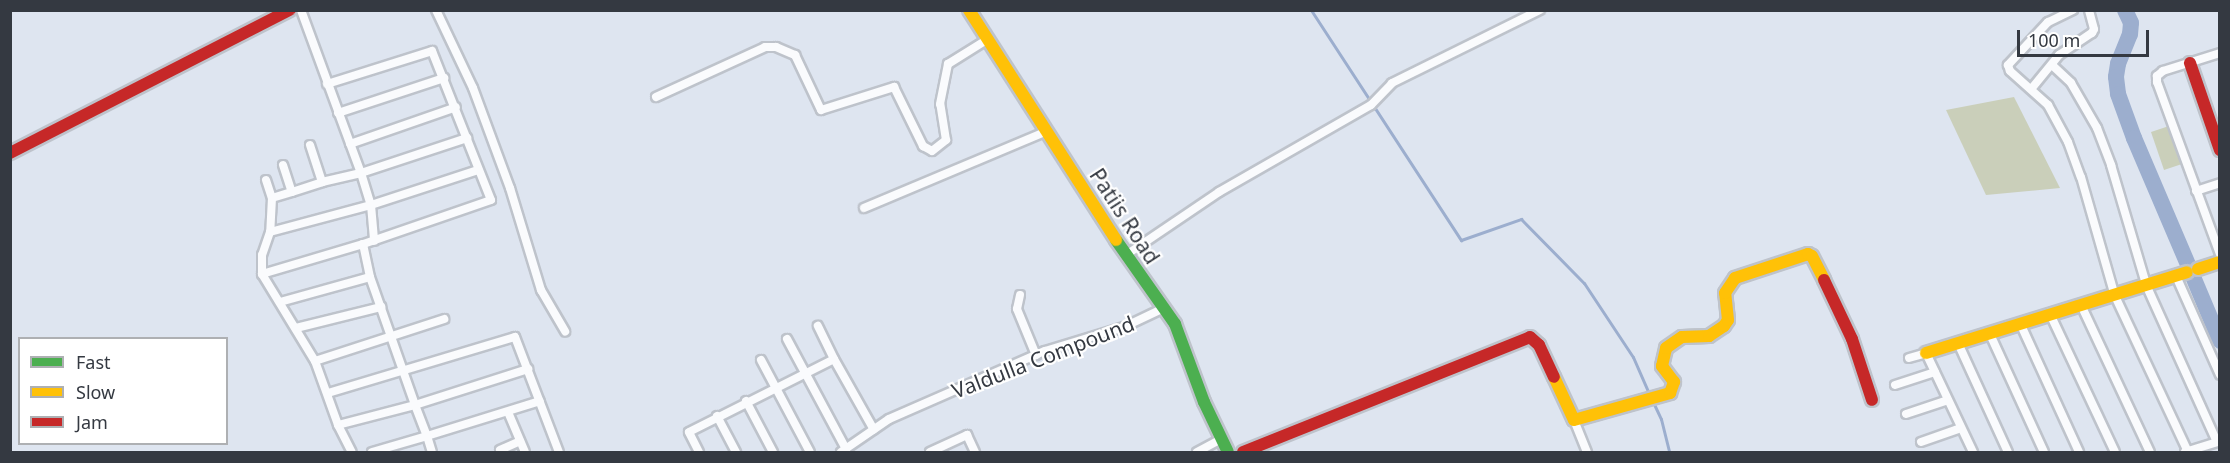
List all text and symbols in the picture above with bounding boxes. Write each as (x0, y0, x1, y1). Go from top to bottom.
scale bar (2020, 18, 2152, 56)
text: 100 m (2028, 28, 2080, 52)
street label: Patiis Road (1085, 163, 1165, 269)
street label: Valdulla Compound (948, 311, 1138, 403)
legend (18, 337, 228, 445)
text: Fast (76, 350, 111, 374)
text: Slow (76, 380, 115, 404)
text: Jam (76, 410, 108, 434)

